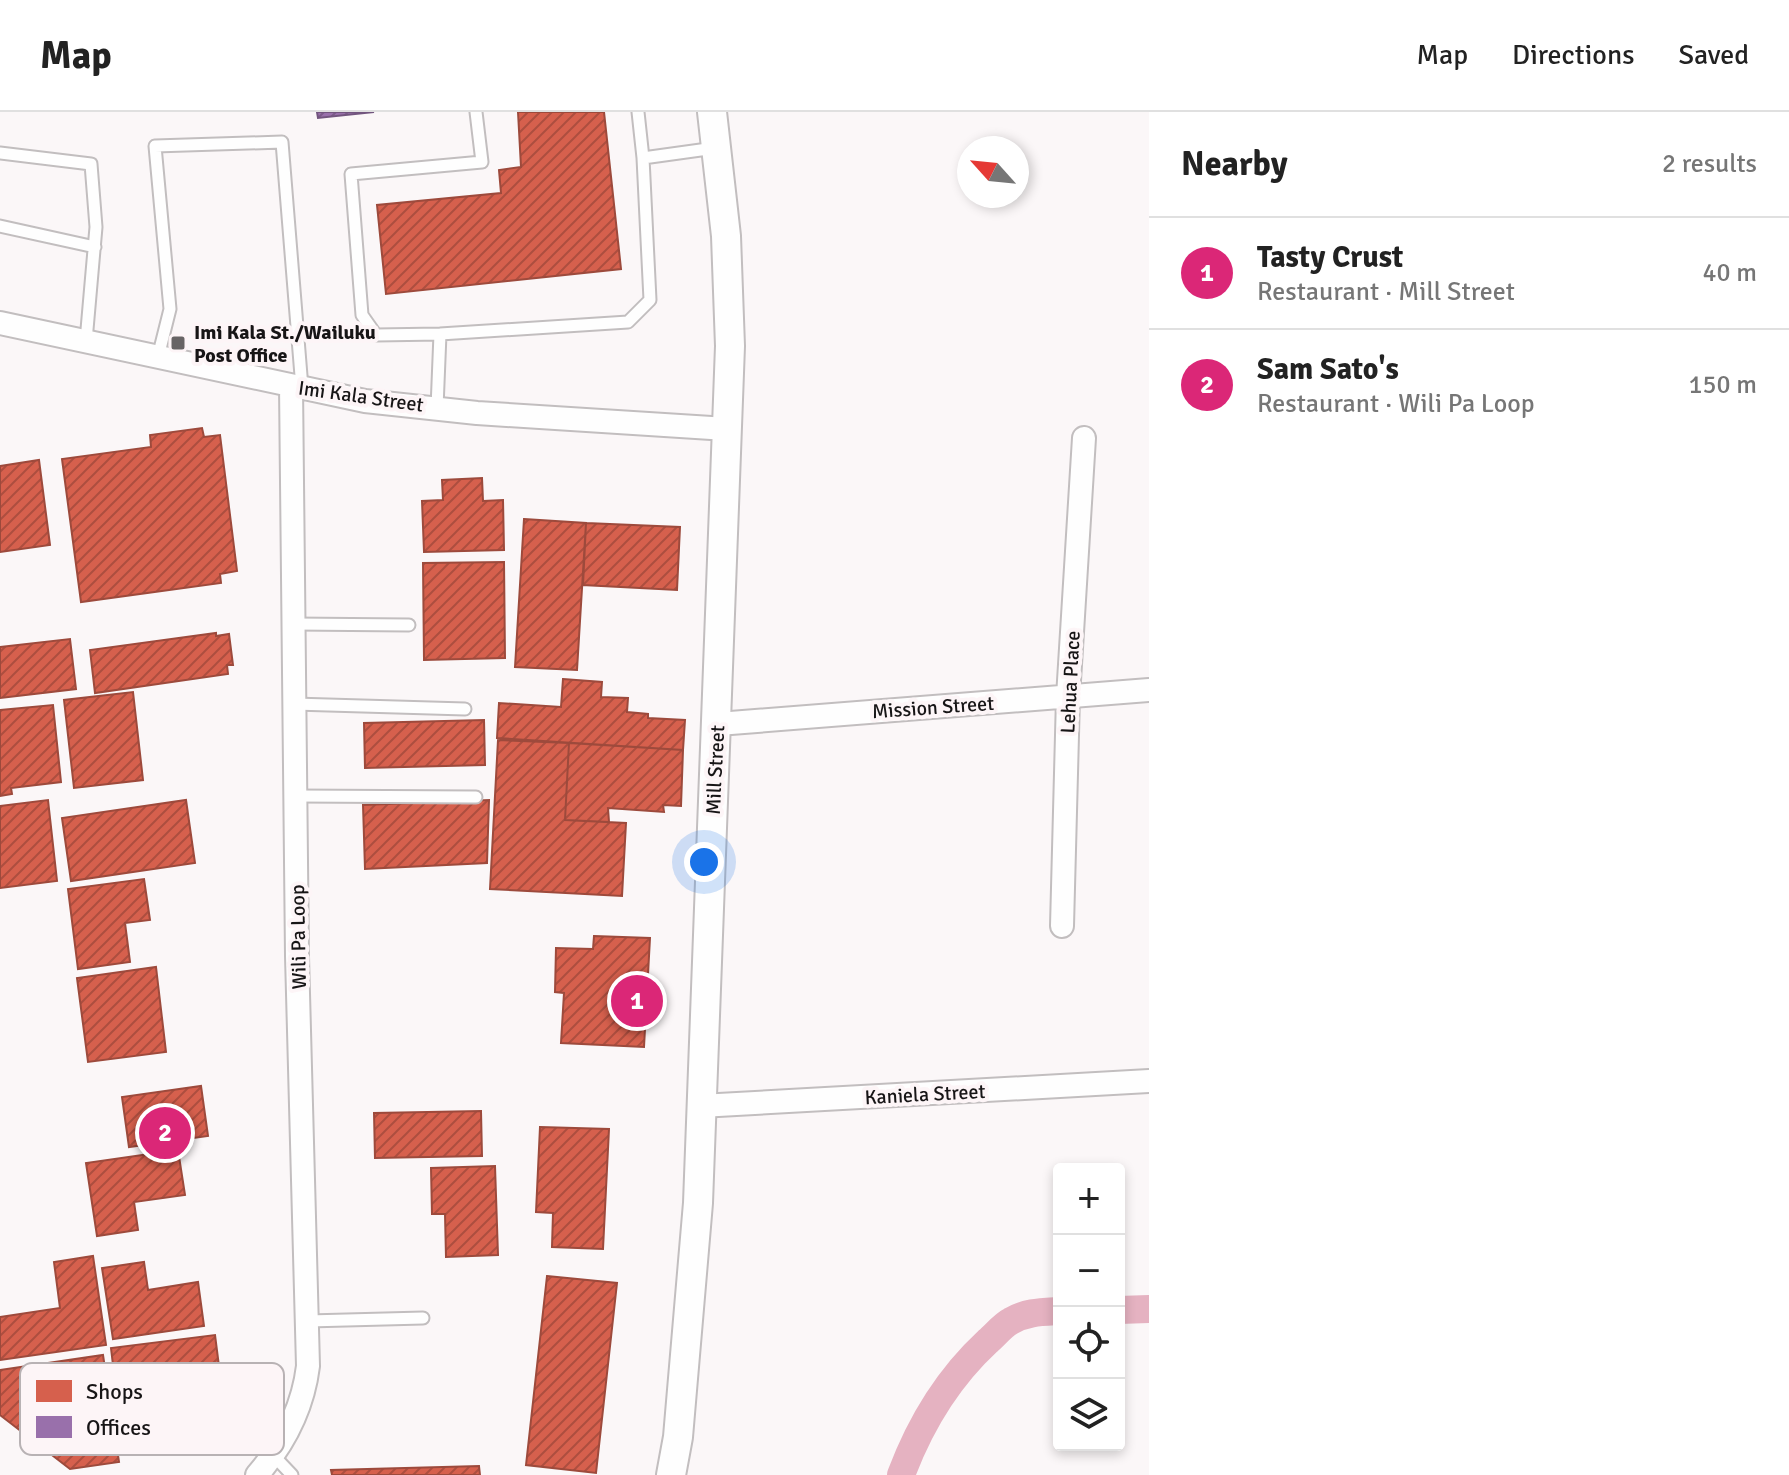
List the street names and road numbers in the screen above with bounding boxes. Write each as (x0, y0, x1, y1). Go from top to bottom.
street label: Imi Kala Street (297, 375, 425, 418)
street label: Lehua Place (1055, 630, 1086, 734)
street label: Mission Street (871, 691, 995, 724)
street label: Mill Street (701, 725, 730, 815)
street label: Wili Pa Loop (285, 884, 312, 990)
street label: Kaniela Street (864, 1079, 986, 1110)

